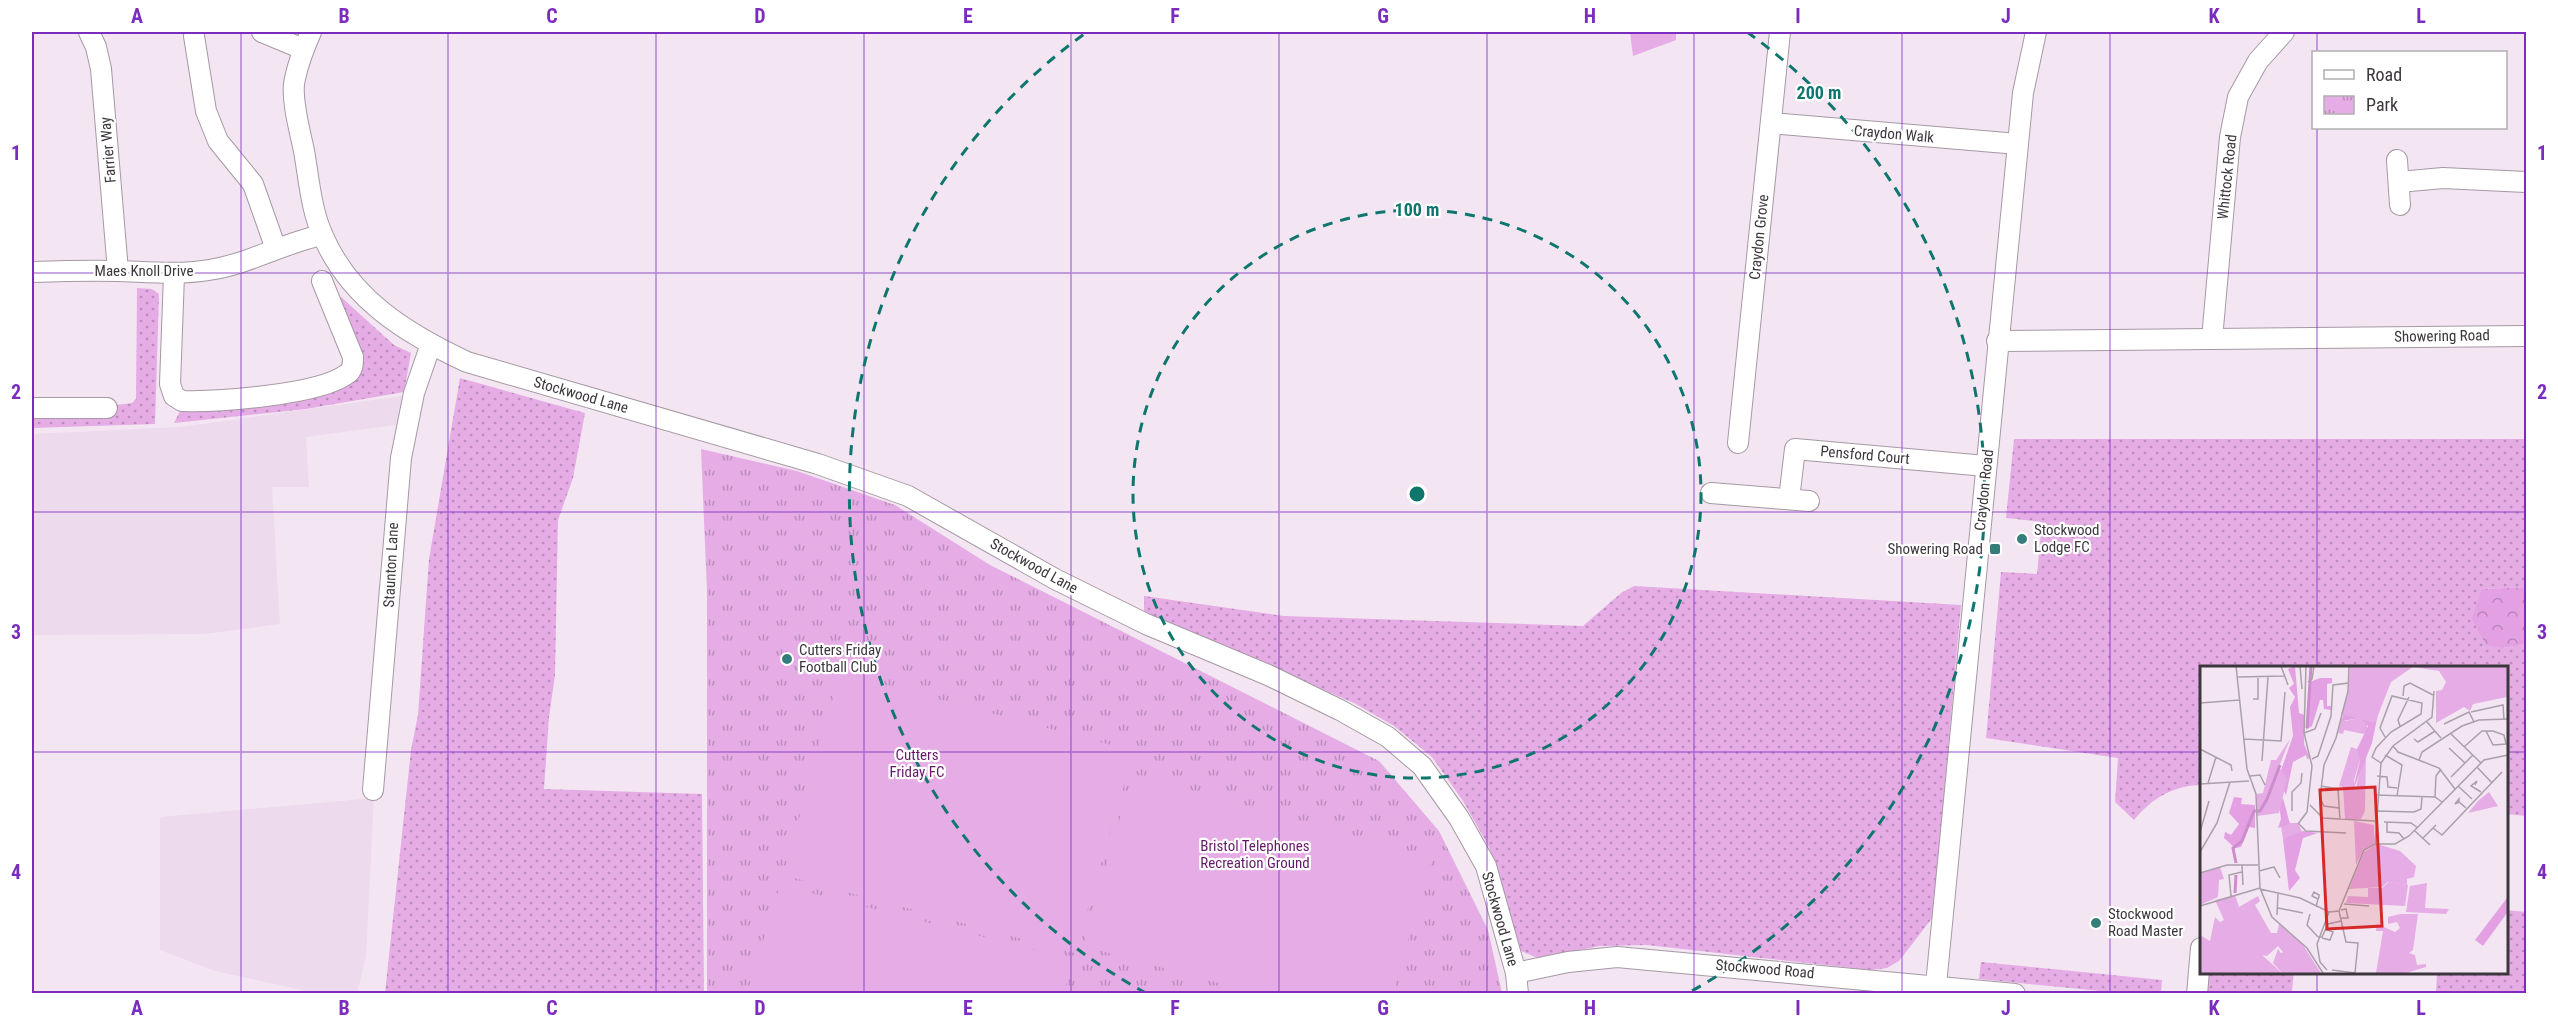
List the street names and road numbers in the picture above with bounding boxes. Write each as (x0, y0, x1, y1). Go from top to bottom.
street label: Farrier Way (96, 116, 120, 184)
street label: Craydon Walk (1853, 122, 1935, 146)
street label: Whittock Road (2214, 133, 2240, 221)
street label: Craydon Grove (1746, 193, 1772, 281)
street label: Maes Knoll Drive (95, 262, 193, 280)
street label: Showering Road (2394, 326, 2490, 346)
street label: Stockwood Lane (532, 373, 630, 417)
street label: Pensford Court (1820, 442, 1910, 468)
street label: Craydon Road (1971, 448, 1997, 532)
street label: Staunton Lane (380, 522, 402, 608)
street label: Stockwood Lane (987, 534, 1081, 598)
street label: Stockwood Lane (1478, 870, 1522, 968)
street label: Stockwood Road (1715, 956, 1815, 982)

